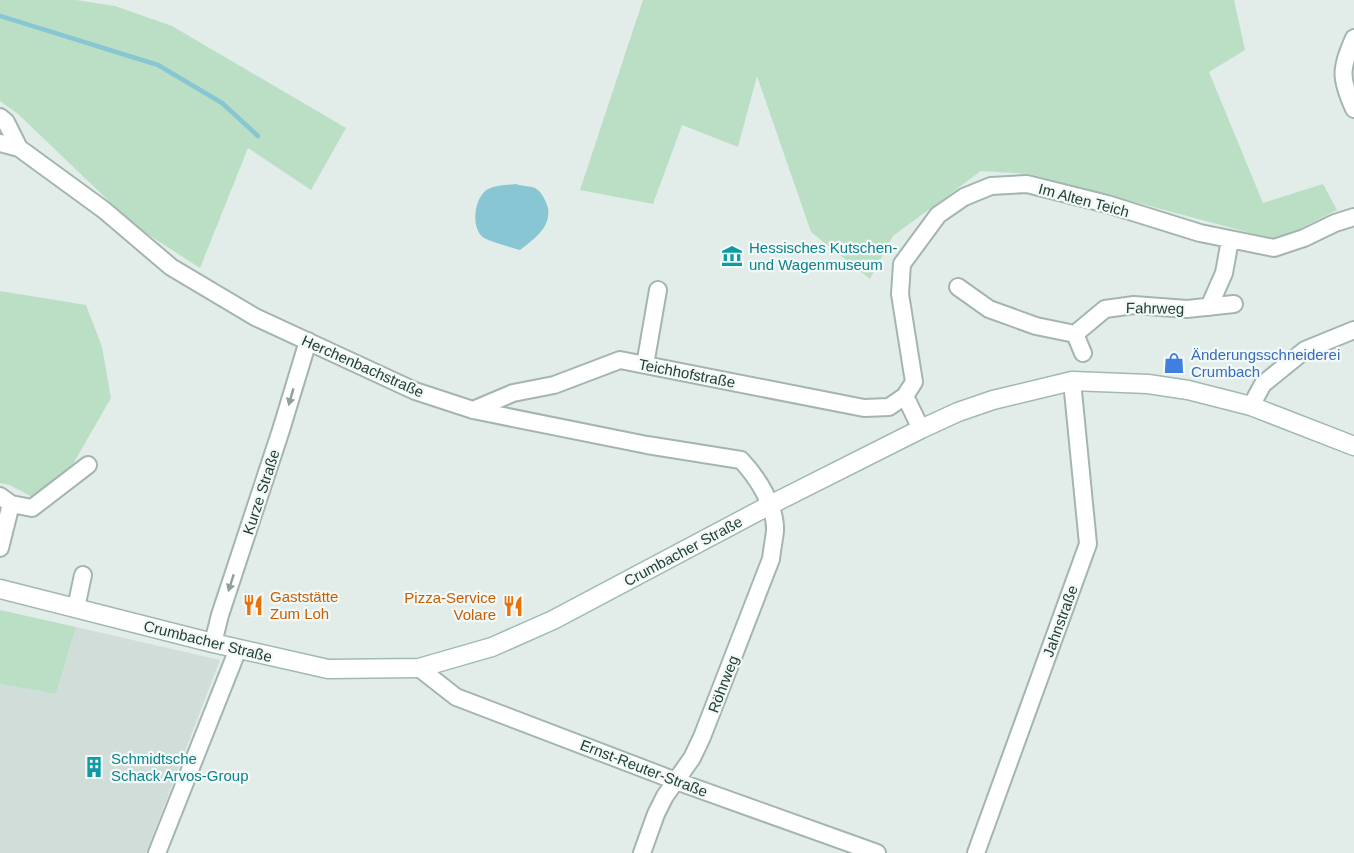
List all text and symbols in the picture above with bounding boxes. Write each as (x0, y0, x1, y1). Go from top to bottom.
street label: Im Alten Teich (1037, 180, 1131, 220)
place label: Hessisches Kutschen- und Wagenmuseum (749, 239, 897, 273)
museum icon: Hessisches Kutschen- und Wagenmuseum (720, 244, 744, 268)
street label: Fahrweg (1126, 299, 1184, 317)
street label: Herchenbachstraße (299, 331, 427, 401)
place label: Änderungsschneiderei Crumbach (1191, 346, 1340, 380)
shop icon: Änderungsschneiderei Crumbach (1162, 351, 1186, 375)
street label: Teichhofstraße (637, 355, 737, 391)
one-way arrow (286, 388, 295, 406)
street label: Kurze Straße (239, 447, 283, 537)
street label: Crumbacher Straße (621, 513, 745, 589)
one-way arrow (226, 574, 235, 592)
street label: Jahnstraße (1039, 583, 1081, 659)
place label: Gaststätte Zum Loh (270, 588, 338, 622)
place label: Pizza-Service Volare (404, 589, 496, 623)
restaurant icon: Gaststätte Zum Loh (241, 593, 265, 617)
restaurant icon: Pizza-Service Volare (501, 594, 525, 618)
street label: Crumbacher Straße (142, 617, 274, 665)
street label: Röhrweg (704, 653, 742, 715)
street label: Ernst-Reuter-Straße (578, 736, 710, 800)
place label: Schmidtsche Schack Arvos-Group (111, 750, 249, 784)
building icon: Schmidtsche Schack Arvos-Group (82, 755, 106, 779)

